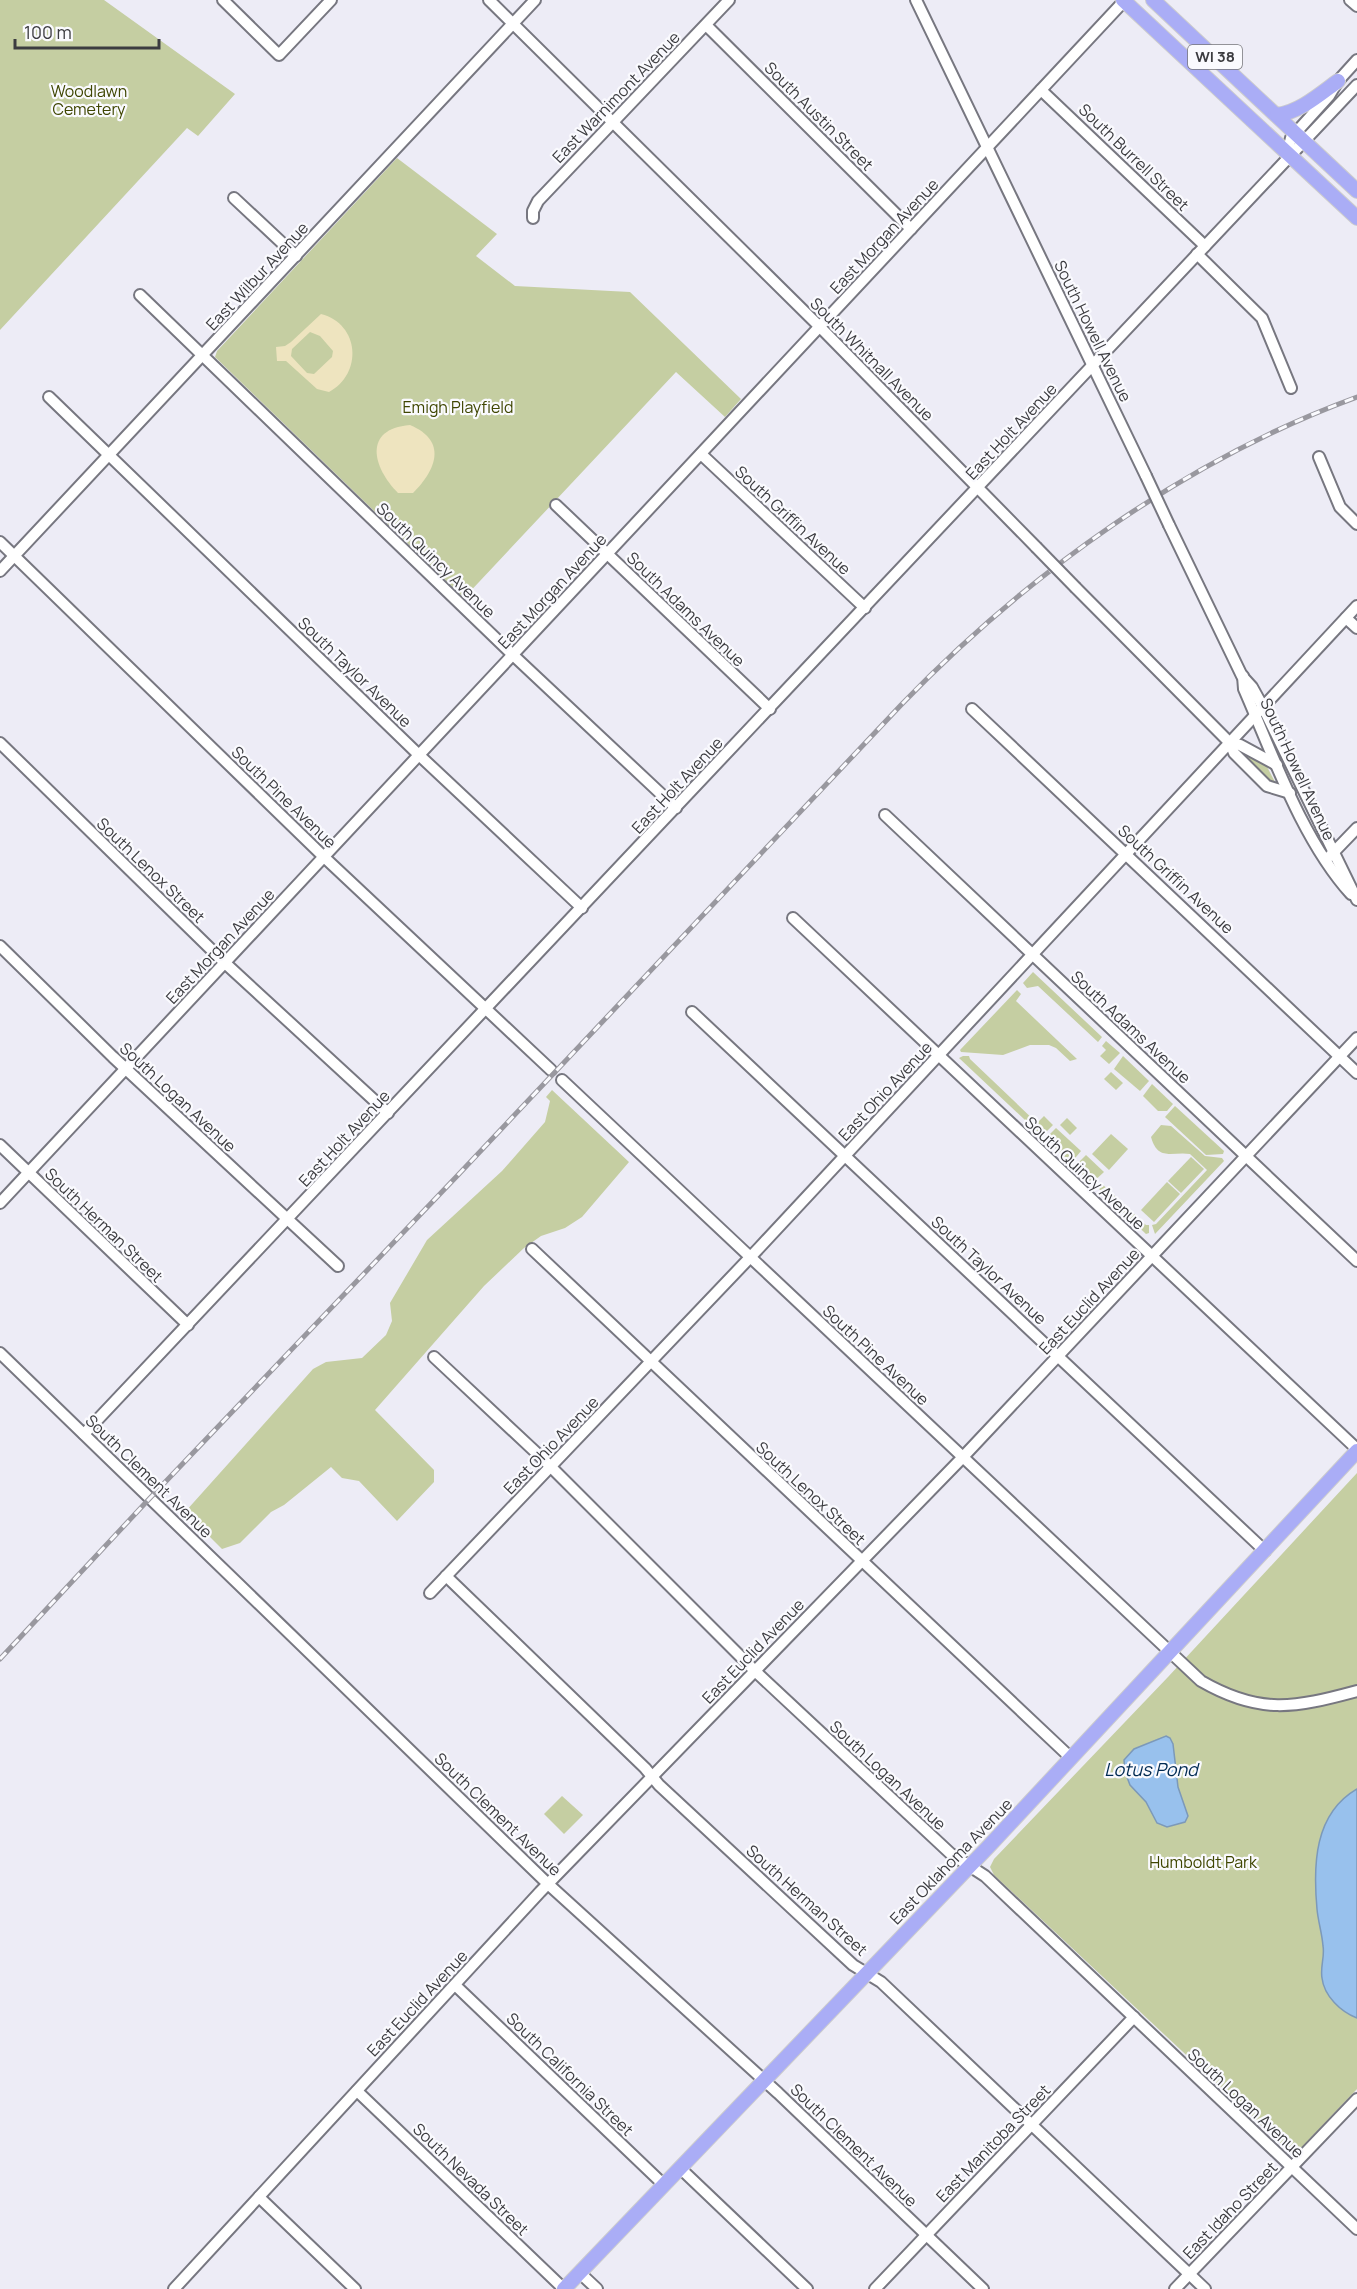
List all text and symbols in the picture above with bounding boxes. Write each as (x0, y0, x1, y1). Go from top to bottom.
scale bar (15, 12, 159, 50)
text: 100 m (24, 20, 72, 44)
street label: East Warnimont Avenue (547, 26, 685, 168)
road number: WI 38 (1188, 45, 1242, 69)
street label: South Austin Street (760, 57, 878, 175)
park label: Woodlawn Cemetery (51, 80, 127, 120)
street label: South Burrell Street (1074, 98, 1194, 216)
street label: East Morgan Avenue (825, 174, 943, 298)
street label: East Wilbur Avenue (201, 217, 313, 335)
street label: South Howell Avenue (1049, 257, 1137, 405)
street label: South Whitnall Avenue (805, 292, 939, 426)
street label: East Holt Avenue (960, 378, 1062, 484)
park label: Emigh Playfield (402, 396, 514, 418)
street label: South Griffin Avenue (730, 461, 856, 579)
street label: South Quincy Avenue (372, 497, 500, 623)
street label: East Morgan Avenue (493, 529, 611, 653)
street label: South Adams Avenue (622, 547, 750, 671)
street label: South Taylor Avenue (293, 612, 417, 732)
street label: South Howell Avenue (1255, 694, 1341, 844)
street label: East Holt Avenue (626, 732, 728, 838)
street label: South Pine Avenue (227, 741, 341, 853)
street label: South Lenox Street (92, 813, 210, 927)
street label: South Griffin Avenue (1113, 820, 1239, 938)
street label: East Morgan Avenue (161, 884, 279, 1008)
street label: South Adams Avenue (1066, 966, 1196, 1088)
street label: South Logan Avenue (115, 1037, 241, 1157)
street label: East Ohio Avenue (833, 1037, 937, 1145)
street label: East Holt Avenue (293, 1085, 395, 1191)
street label: South Quincy Avenue (1020, 1111, 1150, 1235)
street label: South Herman Street (40, 1163, 168, 1287)
street label: South Taylor Avenue (927, 1211, 1051, 1329)
street label: East Euclid Avenue (1034, 1243, 1144, 1359)
street label: South Pine Avenue (818, 1300, 934, 1410)
street label: East Ohio Avenue (499, 1391, 603, 1499)
street label: South Clement Avenue (81, 1409, 217, 1543)
street label: South Lenox Street (751, 1436, 871, 1550)
street label: East Euclid Avenue (697, 1594, 809, 1708)
street label: South Logan Avenue (825, 1715, 951, 1835)
street label: South Clement Avenue (430, 1747, 566, 1881)
water label: Lotus Pond (1104, 1757, 1200, 1781)
street label: East Oklahoma Avenue (885, 1793, 1017, 1929)
street label: South Herman Street (742, 1840, 872, 1960)
park label: Humboldt Park (1149, 1851, 1258, 1873)
street label: East Euclid Avenue (362, 1945, 472, 2061)
street label: South California Street (502, 2008, 638, 2140)
street label: South Logan Avenue (1183, 2043, 1309, 2163)
street label: South Clement Avenue (786, 2078, 922, 2212)
street label: East Manitoba Street (931, 2079, 1055, 2207)
street label: South Nevada Street (408, 2118, 534, 2240)
street label: East Idaho Street (1178, 2157, 1282, 2263)

